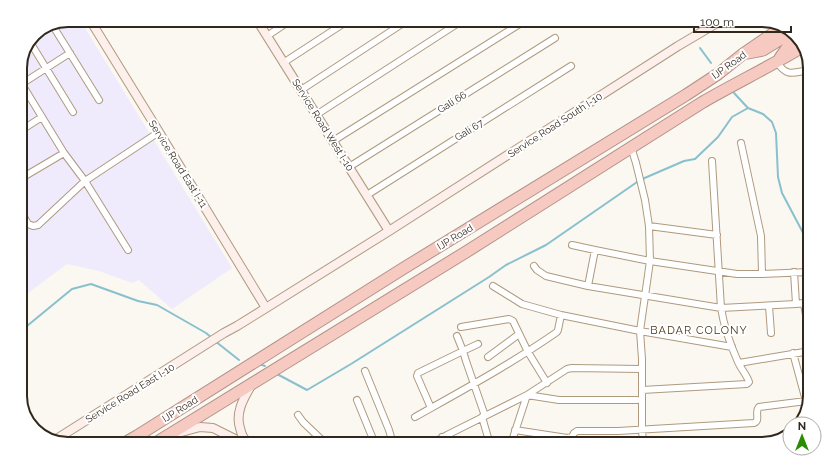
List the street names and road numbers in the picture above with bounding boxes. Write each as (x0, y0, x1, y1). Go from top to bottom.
street label: IJP Road (710, 49, 748, 81)
street label: Service Road West I-10 (290, 77, 356, 173)
street label: Gali 66 (435, 89, 469, 115)
street label: Service Road South I-10 (506, 90, 604, 160)
street label: Gali 67 (453, 117, 486, 143)
street label: Service Road East I-11 (147, 118, 210, 210)
street label: IJP Road (435, 222, 475, 252)
street label: Service Road East I-10 (84, 361, 176, 425)
street label: IJP Road (160, 394, 200, 424)

